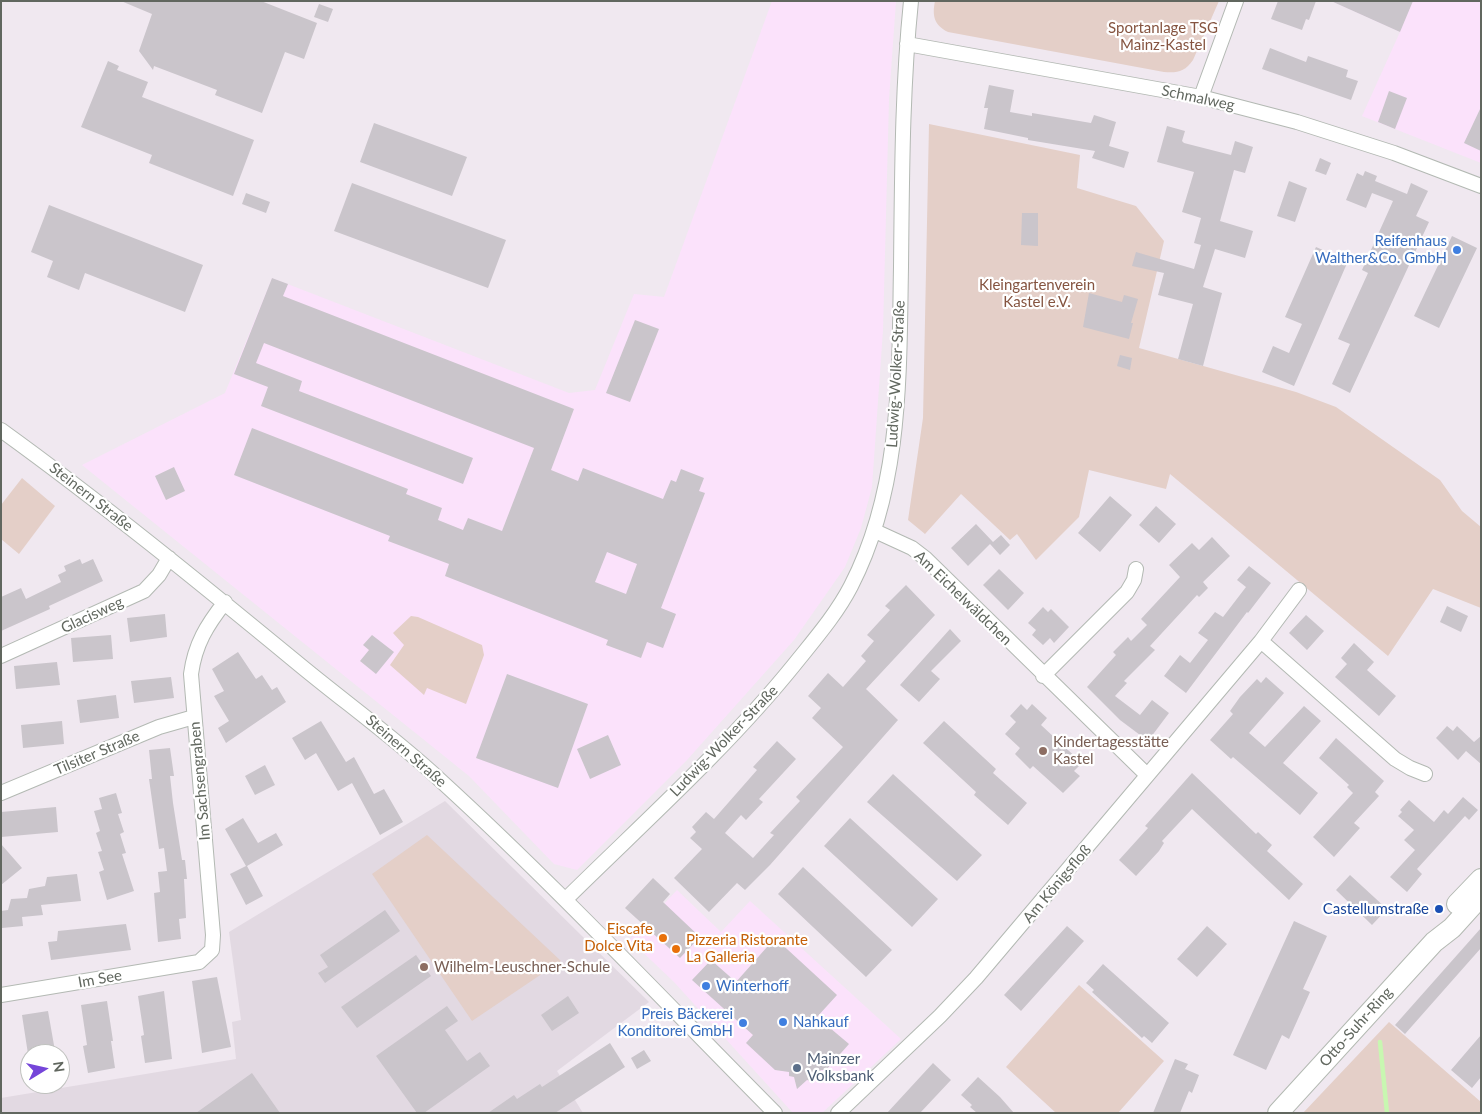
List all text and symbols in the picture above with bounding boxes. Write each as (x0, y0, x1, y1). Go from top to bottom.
park label: Sportanlage TSG Mainz-Kastel (1108, 19, 1218, 54)
street label: Schmalweg (1160, 81, 1236, 115)
place label: Reifenhaus Walther&Co. GmbH (1315, 232, 1447, 267)
marker: Reifenhaus Walther&Co. GmbH (1451, 244, 1463, 256)
park label: Kleingartenverein Kastel e.V. (979, 276, 1095, 311)
street label: Ludwig-Wolker-Straße (883, 300, 909, 448)
street label: Steinern Straße (46, 459, 136, 535)
street label: Am Eichelwäldchen (911, 547, 1015, 649)
street label: Glacisweg (58, 593, 126, 637)
street label: Ludwig-Wolker-Straße (666, 682, 782, 800)
street label: Steinern Straße (362, 711, 450, 791)
street label: Im Sachsengraben (186, 721, 214, 841)
street label: Tilsiter Straße (52, 727, 142, 779)
place label: Kindertagesstätte Kastel (1053, 733, 1169, 768)
marker: Kindertagesstätte Kastel (1037, 745, 1049, 757)
street label: Am Königsfloß (1019, 841, 1095, 927)
place label: Castellumstraße (1323, 900, 1429, 918)
marker: Castellumstraße (1433, 903, 1445, 915)
place label: Eiscafe Dolce Vita (584, 920, 653, 955)
place label: Pizzeria Ristorante La Galleria (686, 931, 808, 966)
marker: Eiscafe Dolce Vita (657, 932, 669, 944)
marker: Pizzeria Ristorante La Galleria (670, 943, 682, 955)
place label: Wilhelm-Leuschner-Schule (434, 958, 610, 976)
marker: Wilhelm-Leuschner-Schule (418, 961, 430, 973)
street label: Im See (77, 966, 123, 992)
place label: Winterhoff (716, 977, 789, 995)
marker: Winterhoff (700, 980, 712, 992)
street label: Otto-Suhr-Ring (1316, 984, 1396, 1070)
place label: Preis Bäckerei Konditorei GmbH (618, 1005, 733, 1040)
place label: Nahkauf (793, 1013, 849, 1031)
marker: Nahkauf (777, 1016, 789, 1028)
marker: Preis Bäckerei Konditorei GmbH (737, 1017, 749, 1029)
north arrow (20, 1044, 70, 1094)
place label: Mainzer Volksbank (807, 1050, 874, 1085)
text: N (50, 1060, 69, 1073)
marker: Mainzer Volksbank (791, 1062, 803, 1074)

